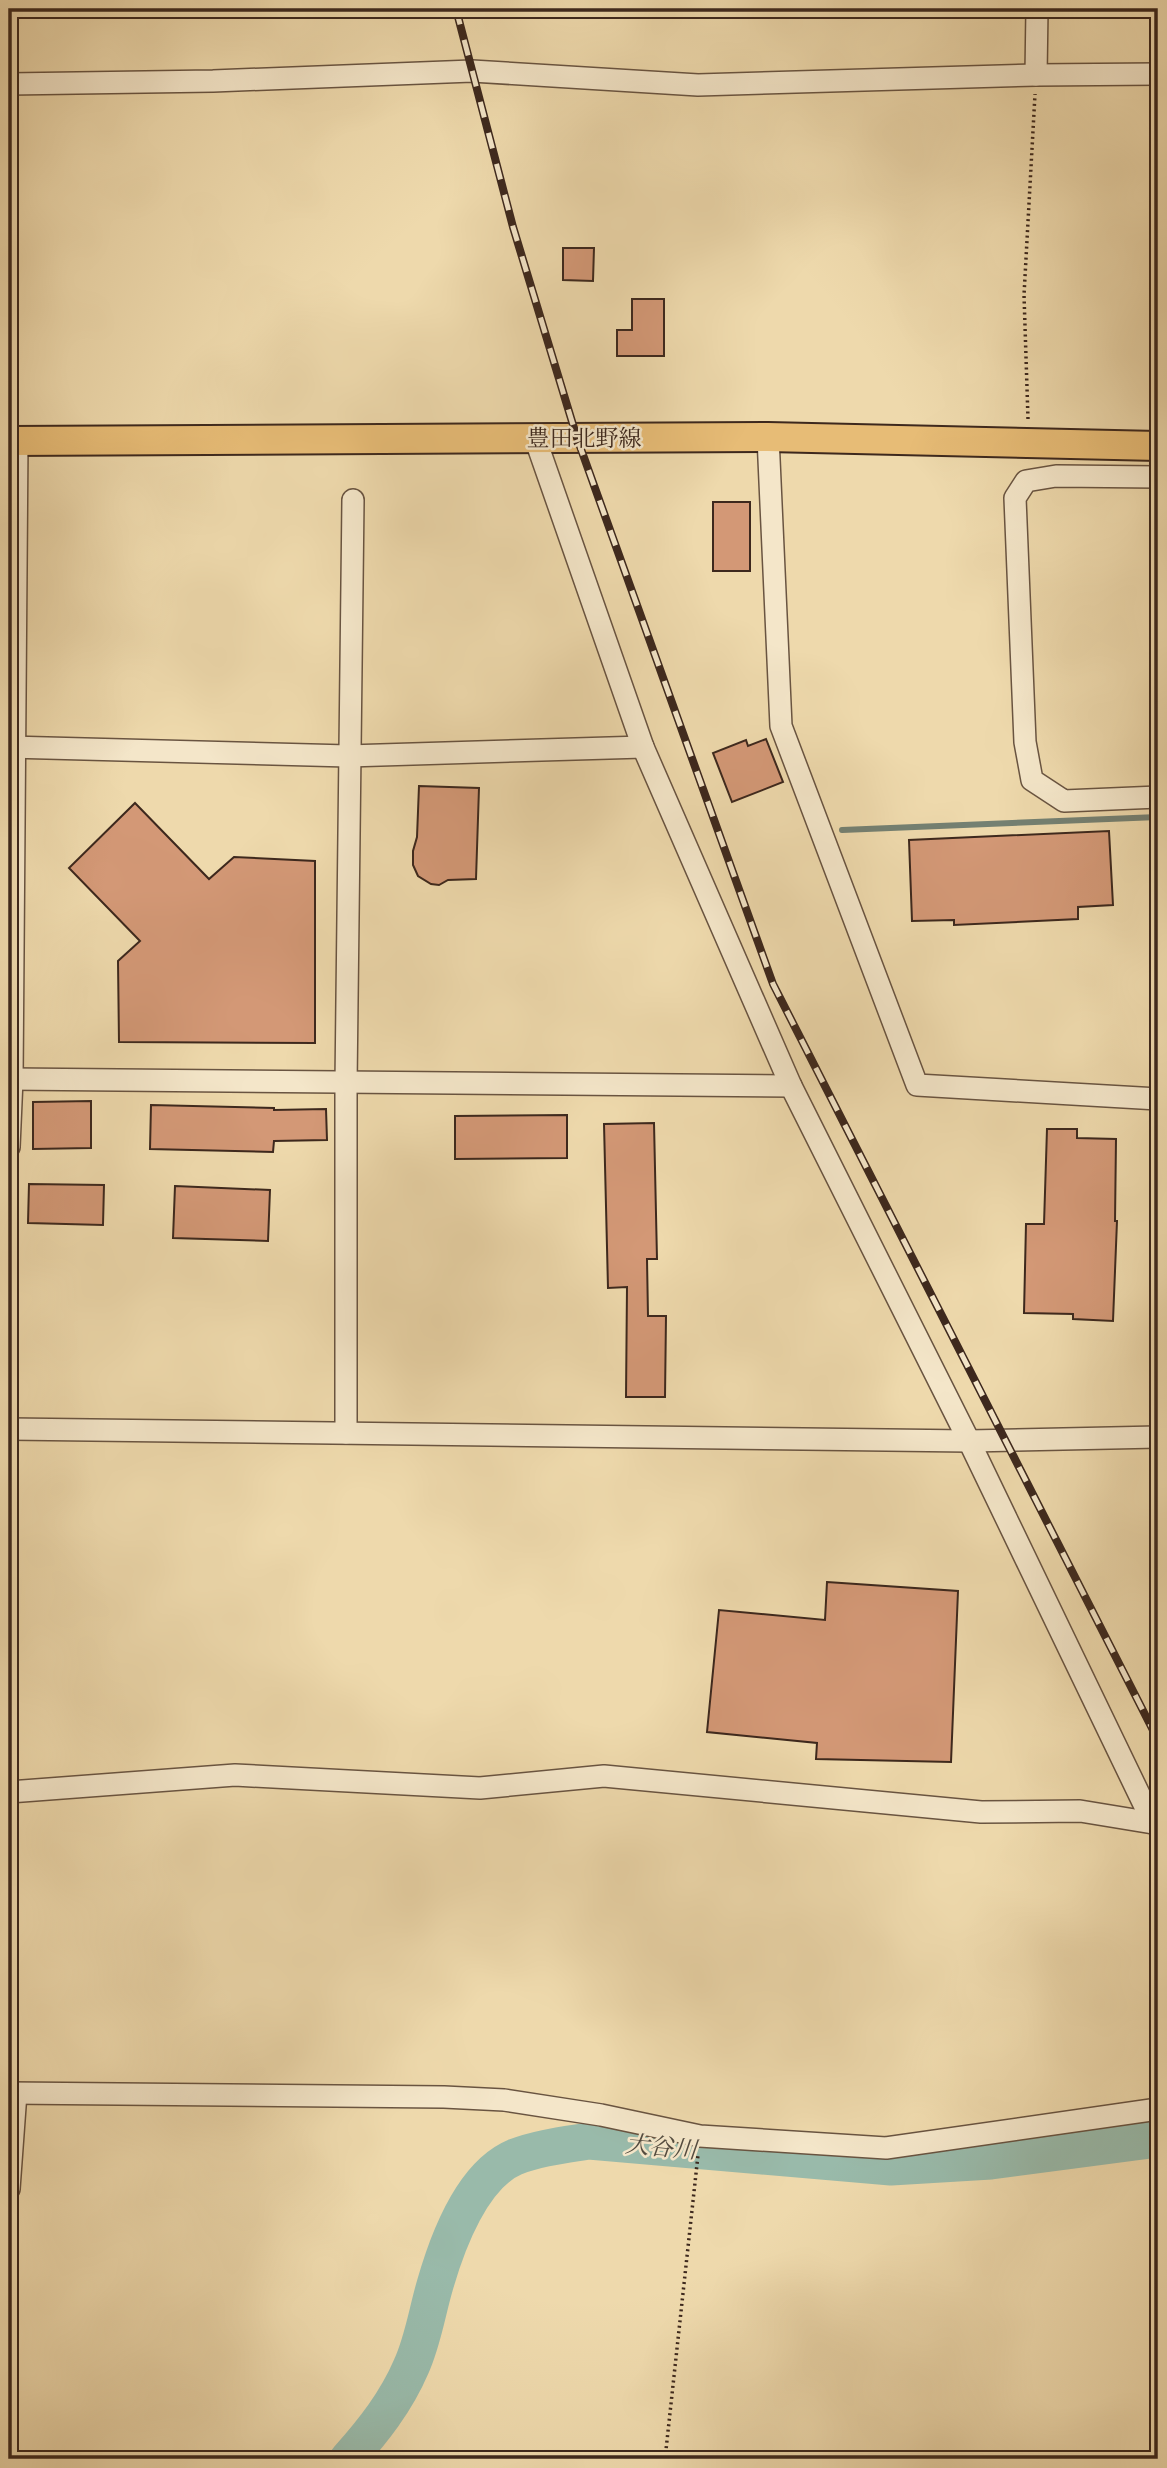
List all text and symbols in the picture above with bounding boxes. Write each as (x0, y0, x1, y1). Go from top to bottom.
street label: 豊田北野線 (527, 425, 642, 452)
water label: 大谷川 (624, 2130, 701, 2164)

